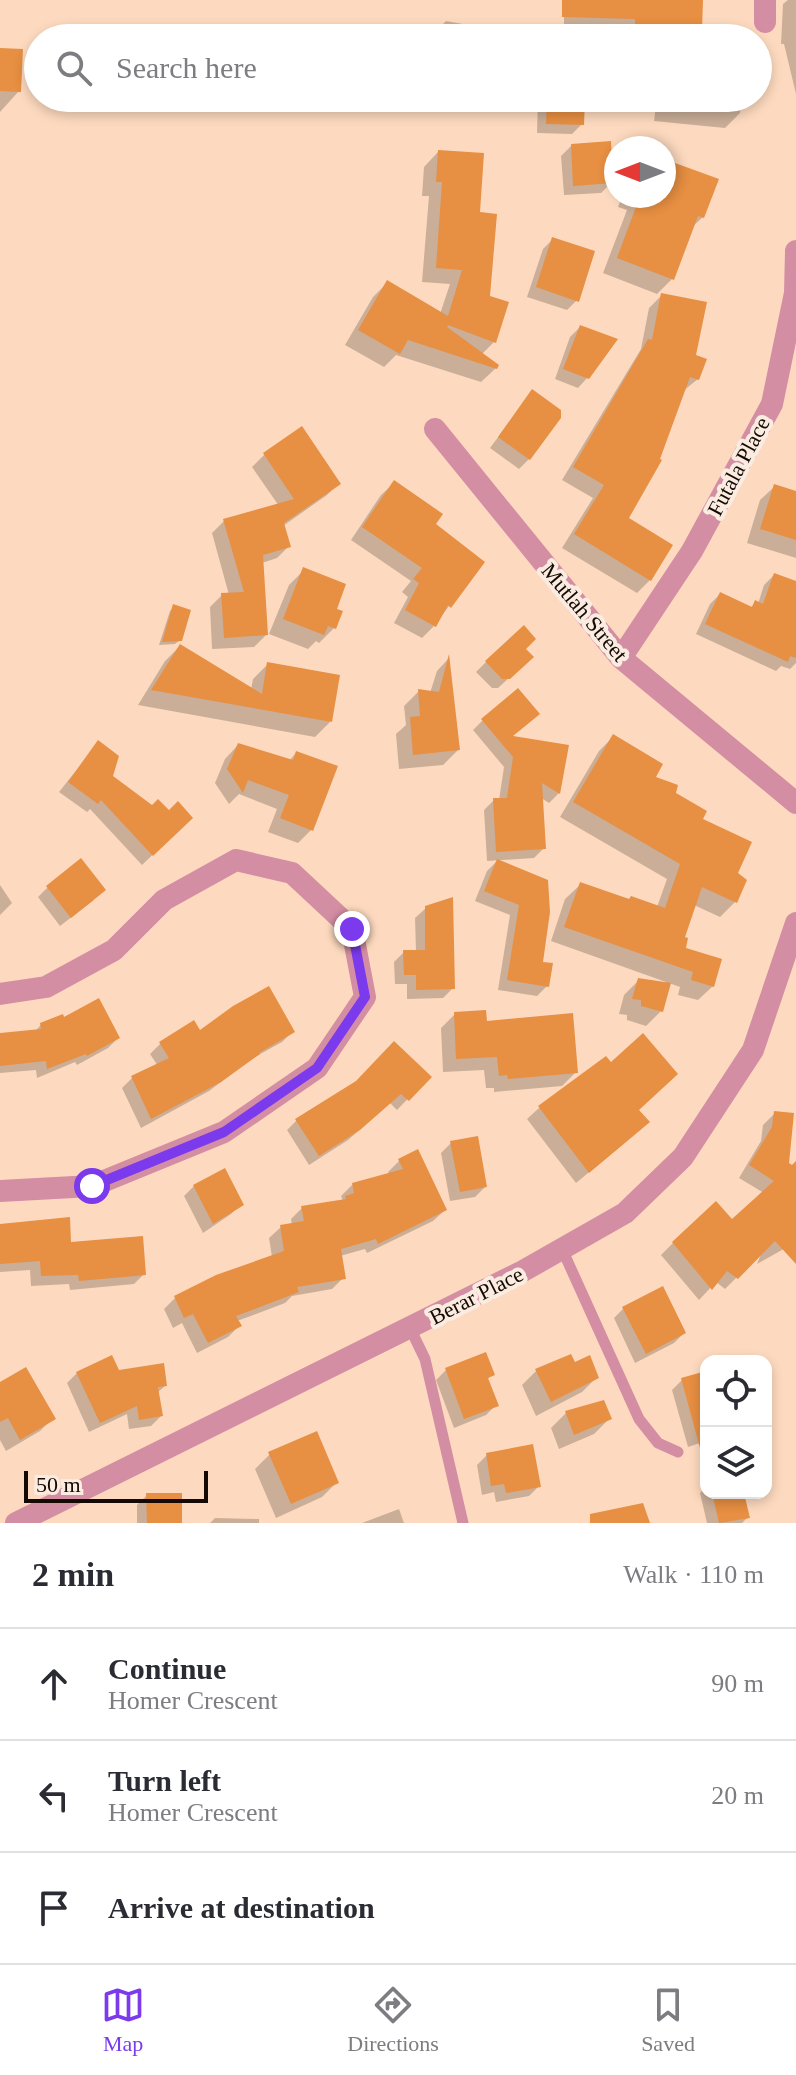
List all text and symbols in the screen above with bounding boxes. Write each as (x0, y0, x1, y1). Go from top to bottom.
search box (24, 24, 772, 112)
icon: search (52, 46, 96, 90)
text: Search here (116, 51, 257, 84)
north arrow (604, 136, 676, 208)
street label: Futala Place (702, 413, 775, 520)
street label: Mutlah Street (536, 558, 633, 666)
route end (334, 911, 370, 947)
route start (74, 1168, 110, 1204)
street label: Berar Place (425, 1261, 527, 1330)
map controls (700, 1355, 772, 1499)
button: locate (700, 1355, 772, 1427)
button: layers (700, 1427, 772, 1499)
scale bar (24, 1467, 208, 1503)
text: 50 m (36, 1472, 81, 1497)
text: 2 min (32, 1556, 114, 1593)
text: Walk · 110 m (623, 1560, 764, 1589)
text: Continue (108, 1652, 226, 1685)
icon: ahead (32, 1662, 76, 1706)
text: 90 m (711, 1669, 764, 1698)
text: Homer Crescent (108, 1686, 278, 1715)
text: Turn left (108, 1764, 221, 1797)
icon: left (32, 1774, 76, 1818)
text: 20 m (711, 1781, 764, 1810)
text: Homer Crescent (108, 1798, 278, 1827)
icon: arrive (32, 1886, 76, 1930)
text: Arrive at destination (108, 1891, 375, 1924)
tab: Map (101, 1983, 145, 2057)
tab: Directions (347, 1983, 439, 2057)
tab: Saved (641, 1983, 695, 2057)

